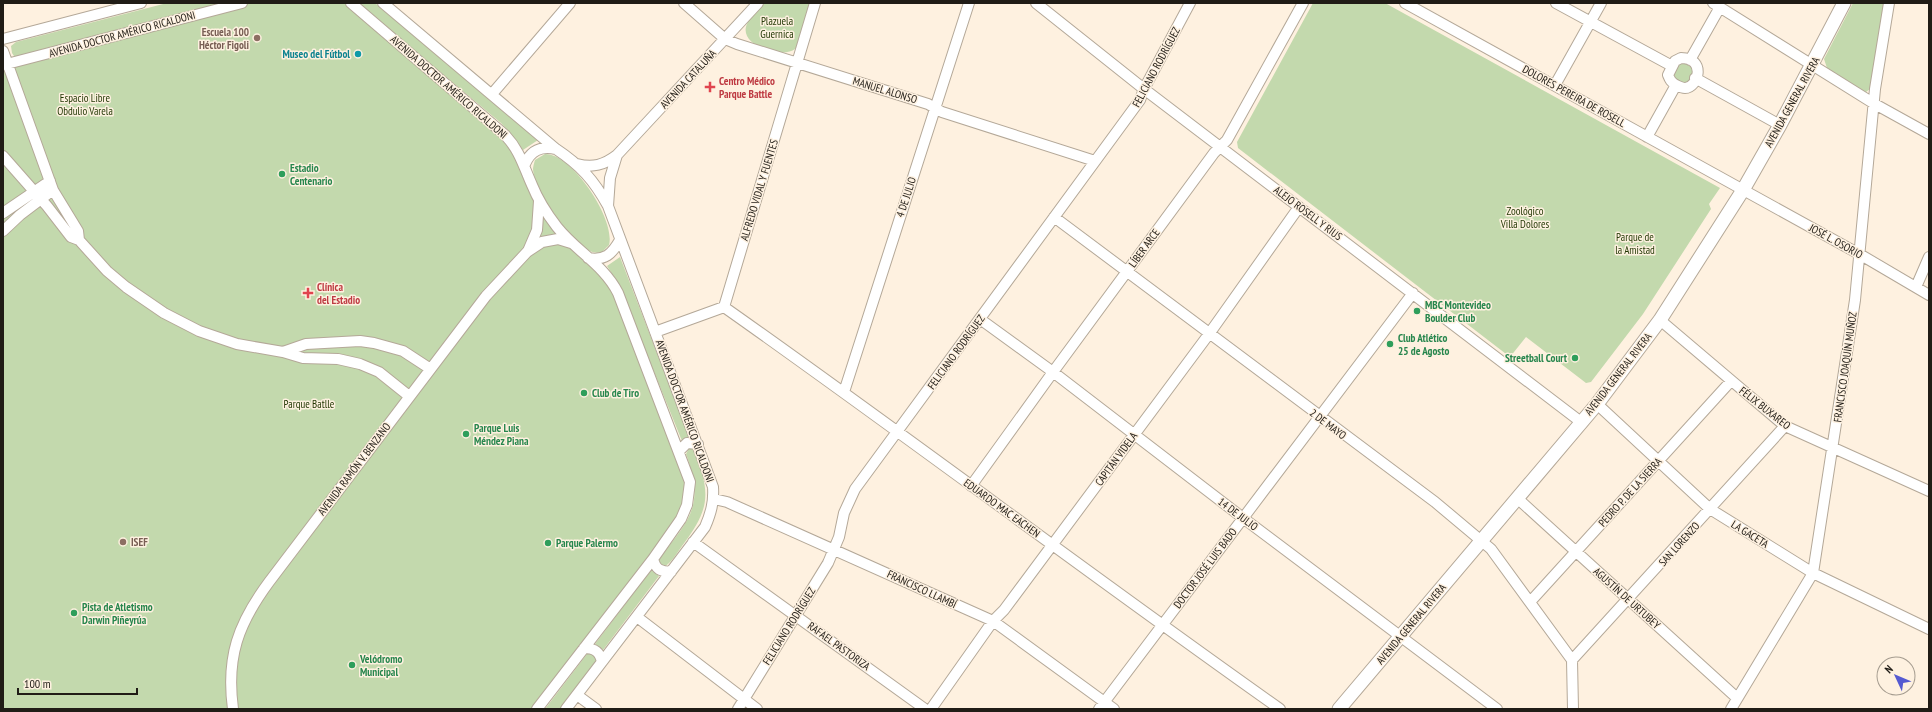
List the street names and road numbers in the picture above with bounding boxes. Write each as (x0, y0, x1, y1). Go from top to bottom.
street label: AVENIDA DOCTOR AMÉRICO RICALDONI (47, 8, 197, 60)
street label: FELICIANO RODRÍGUEZ (1129, 24, 1183, 109)
street label: AVENIDA DOCTOR AMÉRICO RICALDONI (387, 32, 511, 142)
street label: AVENIDA CATALUÑA (657, 46, 720, 112)
street label: AVENIDA GENERAL RIVERA (1761, 54, 1823, 150)
street label: DOLORES PEREIRA DE ROSELL (1520, 62, 1628, 130)
street label: MANUEL ALONSO (851, 74, 919, 106)
street label: ALFREDO VIDAL Y FUENTES (737, 137, 781, 242)
street label: 4 DE JULIO (893, 175, 919, 219)
street label: ALEJO ROSELL Y RIUS (1271, 183, 1345, 243)
street label: JOSÉ L. OSORIO (1806, 220, 1865, 261)
street label: LÍBER ARCE (1125, 226, 1163, 270)
street label: FRANCISCO JOAQUÍN MUÑOZ (1830, 311, 1860, 423)
street label: FELICIANO RODRÍGUEZ (924, 312, 988, 392)
street label: AVENIDA GENERAL RIVERA (1581, 329, 1655, 418)
street label: AVENIDA DOCTOR AMÉRICO RICALDONI (653, 338, 717, 484)
street label: FÉLIX BUXAREO (1737, 384, 1793, 432)
street label: 2 DE MAYO (1307, 406, 1349, 442)
street label: AVENIDA RAMÓN V. BENZANO (315, 420, 393, 518)
street label: CAPITÁN VIDELA (1092, 429, 1141, 489)
street label: PEDRO P. DE LA SIERRA (1595, 454, 1665, 529)
street label: EDUARDO MAC EACHEN (961, 476, 1043, 540)
street label: 14 DE JULIO (1215, 494, 1261, 534)
street label: LA GACETA (1729, 517, 1772, 551)
street label: SAN LORENZO (1655, 519, 1703, 569)
street label: DOCTOR JOSÉ LUIS BADO (1170, 525, 1240, 611)
street label: AGUSTÍN DE URTUBEY (1591, 564, 1663, 632)
street label: FRANCISCO LLAMBÍ (885, 567, 959, 611)
street label: AVENIDA GENERAL RIVERA (1373, 580, 1449, 667)
street label: FELICIANO RODRÍGUEZ (760, 584, 819, 667)
street label: RAFAEL PASTORIZA (805, 619, 874, 674)

